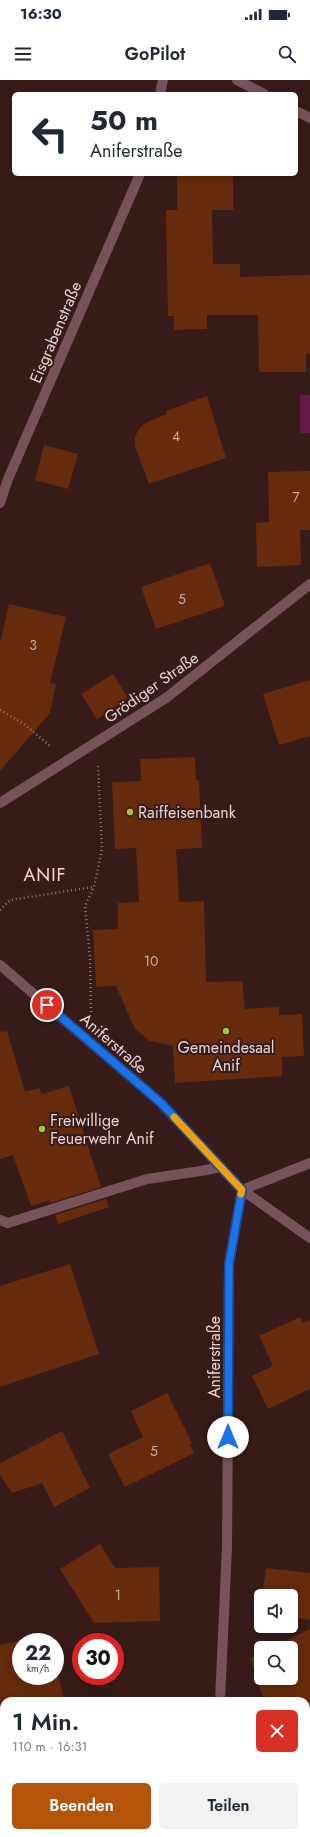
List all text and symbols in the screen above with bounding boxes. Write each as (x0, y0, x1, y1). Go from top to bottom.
text: 16:30 (20, 3, 62, 25)
text: GoPilot (125, 41, 185, 67)
icon: menu (12, 43, 34, 65)
icon: search (276, 43, 298, 65)
text: 50 m (90, 100, 158, 141)
icon: left (24, 108, 76, 160)
text: Aniferstraße (90, 138, 182, 164)
street label: Eisgrabenstraße (24, 278, 87, 387)
house number: 4 (172, 426, 180, 446)
house number: 7 (292, 487, 300, 507)
house number: 5 (178, 589, 186, 609)
house number: 3 (29, 635, 37, 655)
street label: Grödiger Straße (99, 646, 203, 728)
place label: Raiffeisenbank (138, 801, 237, 824)
marker: Raiffeisenbank (125, 807, 135, 817)
district label: ANIF (23, 862, 67, 888)
house number: 10 (144, 951, 158, 971)
pin (30, 988, 64, 1022)
icon: arrive (36, 994, 58, 1016)
street label: Aniferstraße (75, 1008, 152, 1079)
marker: Gemeindesaal Anif (221, 1026, 231, 1036)
place label: Gemeindesaal Anif (178, 1036, 274, 1077)
place label: Freiwillige Feuerwehr Anif (50, 1109, 154, 1150)
marker: Freiwillige Feuerwehr Anif (37, 1124, 47, 1134)
street label: Aniferstraße (203, 1316, 226, 1398)
position arrow (207, 1416, 249, 1458)
house number: 5 (150, 1441, 158, 1461)
house number: 1 (115, 1585, 121, 1605)
map controls (254, 1589, 298, 1685)
button: sound (254, 1589, 298, 1633)
speed limit sign: 30 (72, 1633, 124, 1685)
text: 22 (25, 1639, 51, 1668)
button: search (254, 1641, 298, 1685)
text: km/h (27, 1661, 49, 1676)
text: 1 Min. (12, 1704, 79, 1739)
button: close (256, 1710, 298, 1752)
text: 110 m · 16:31 (12, 1737, 87, 1756)
button: Beenden (12, 1783, 151, 1829)
button: Teilen (159, 1783, 298, 1829)

